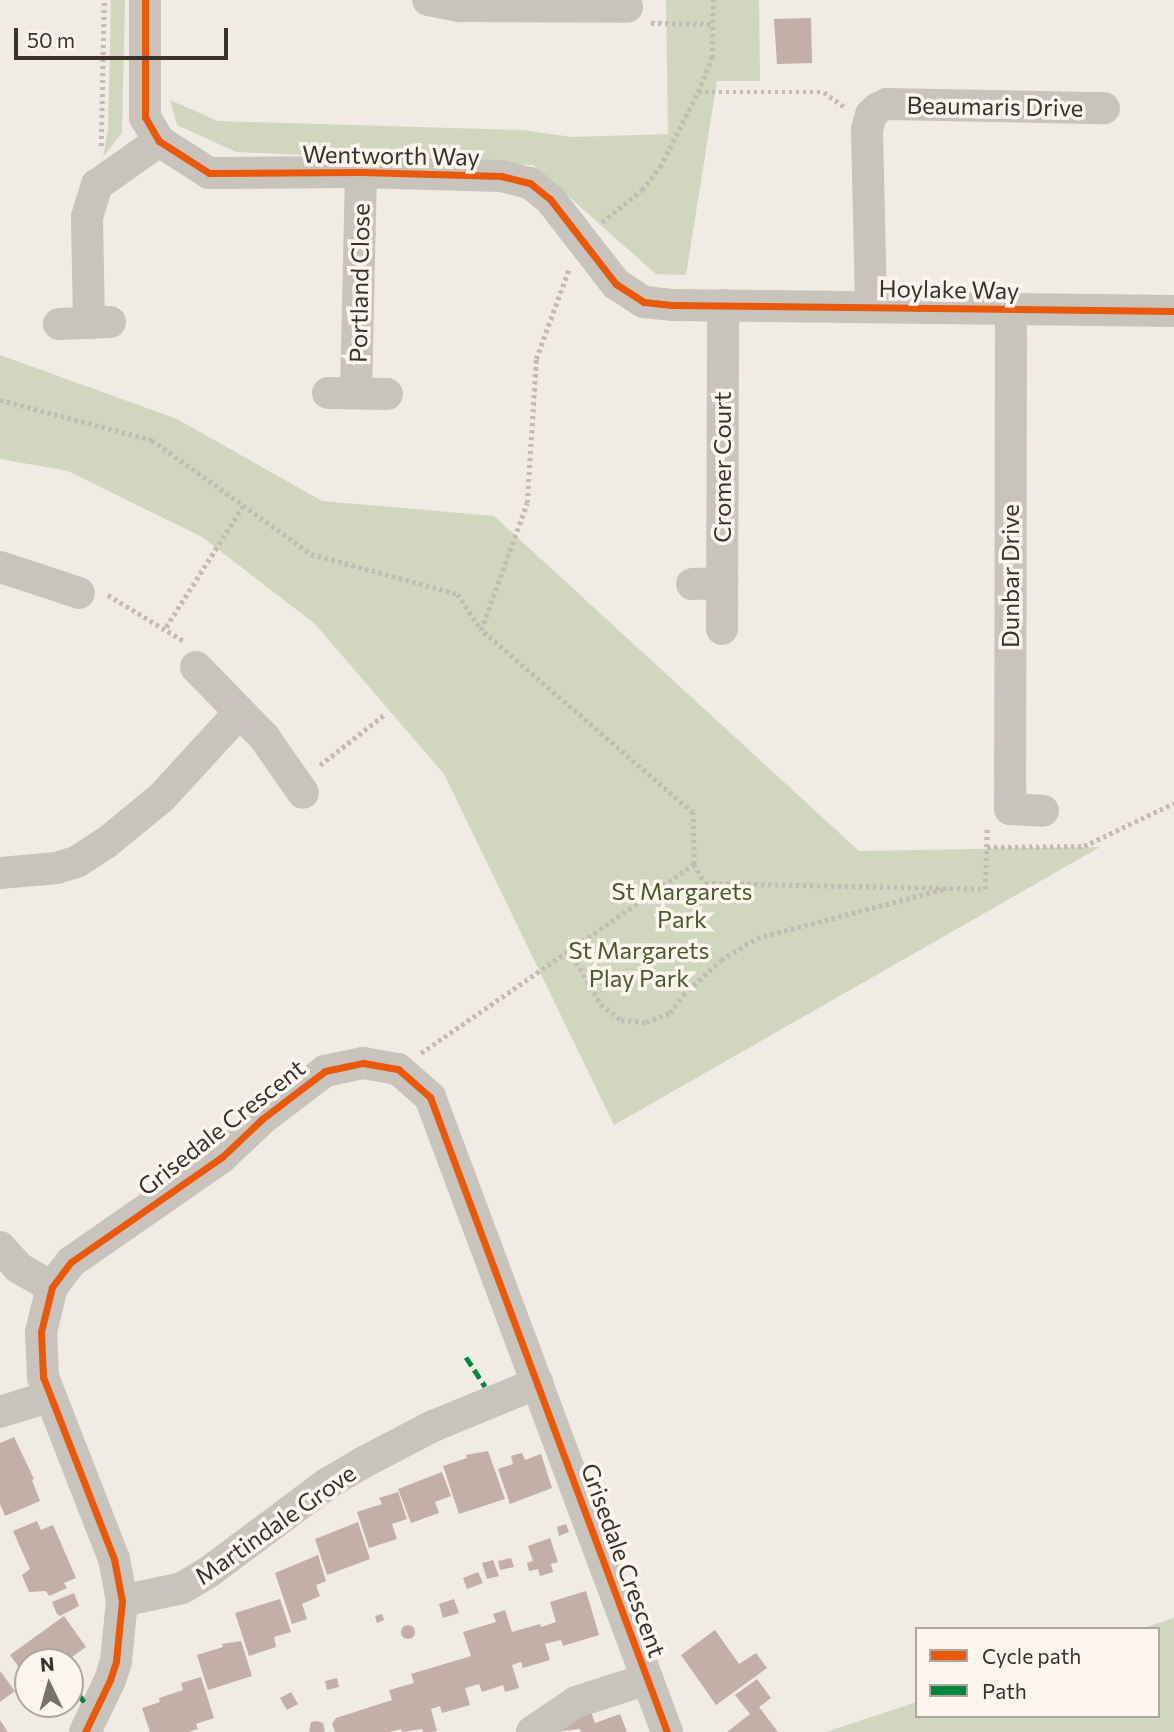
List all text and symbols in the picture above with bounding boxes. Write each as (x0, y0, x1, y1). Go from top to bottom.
scale bar (18, 14, 231, 58)
text: 50 m (27, 27, 75, 52)
street label: Beaumaris Drive (906, 90, 1084, 122)
street label: Wentworth Way (302, 139, 480, 171)
street label: Portland Close (343, 203, 375, 363)
street label: Hoylake Way (878, 273, 1020, 305)
street label: Cromer Court (708, 391, 736, 543)
street label: Dunbar Drive (996, 504, 1024, 648)
park label: St Margarets Park (612, 877, 752, 933)
park label: St Margarets Play Park (569, 936, 709, 992)
street label: Grisedale Crescent (132, 1053, 310, 1201)
street label: Martindale Grove (189, 1458, 361, 1590)
street label: Grisedale Crescent (576, 1459, 672, 1661)
legend (915, 1627, 1160, 1718)
text: Cycle path (982, 1643, 1081, 1668)
north arrow (14, 1648, 84, 1718)
text: N (39, 1651, 55, 1676)
text: Path (982, 1678, 1027, 1703)

